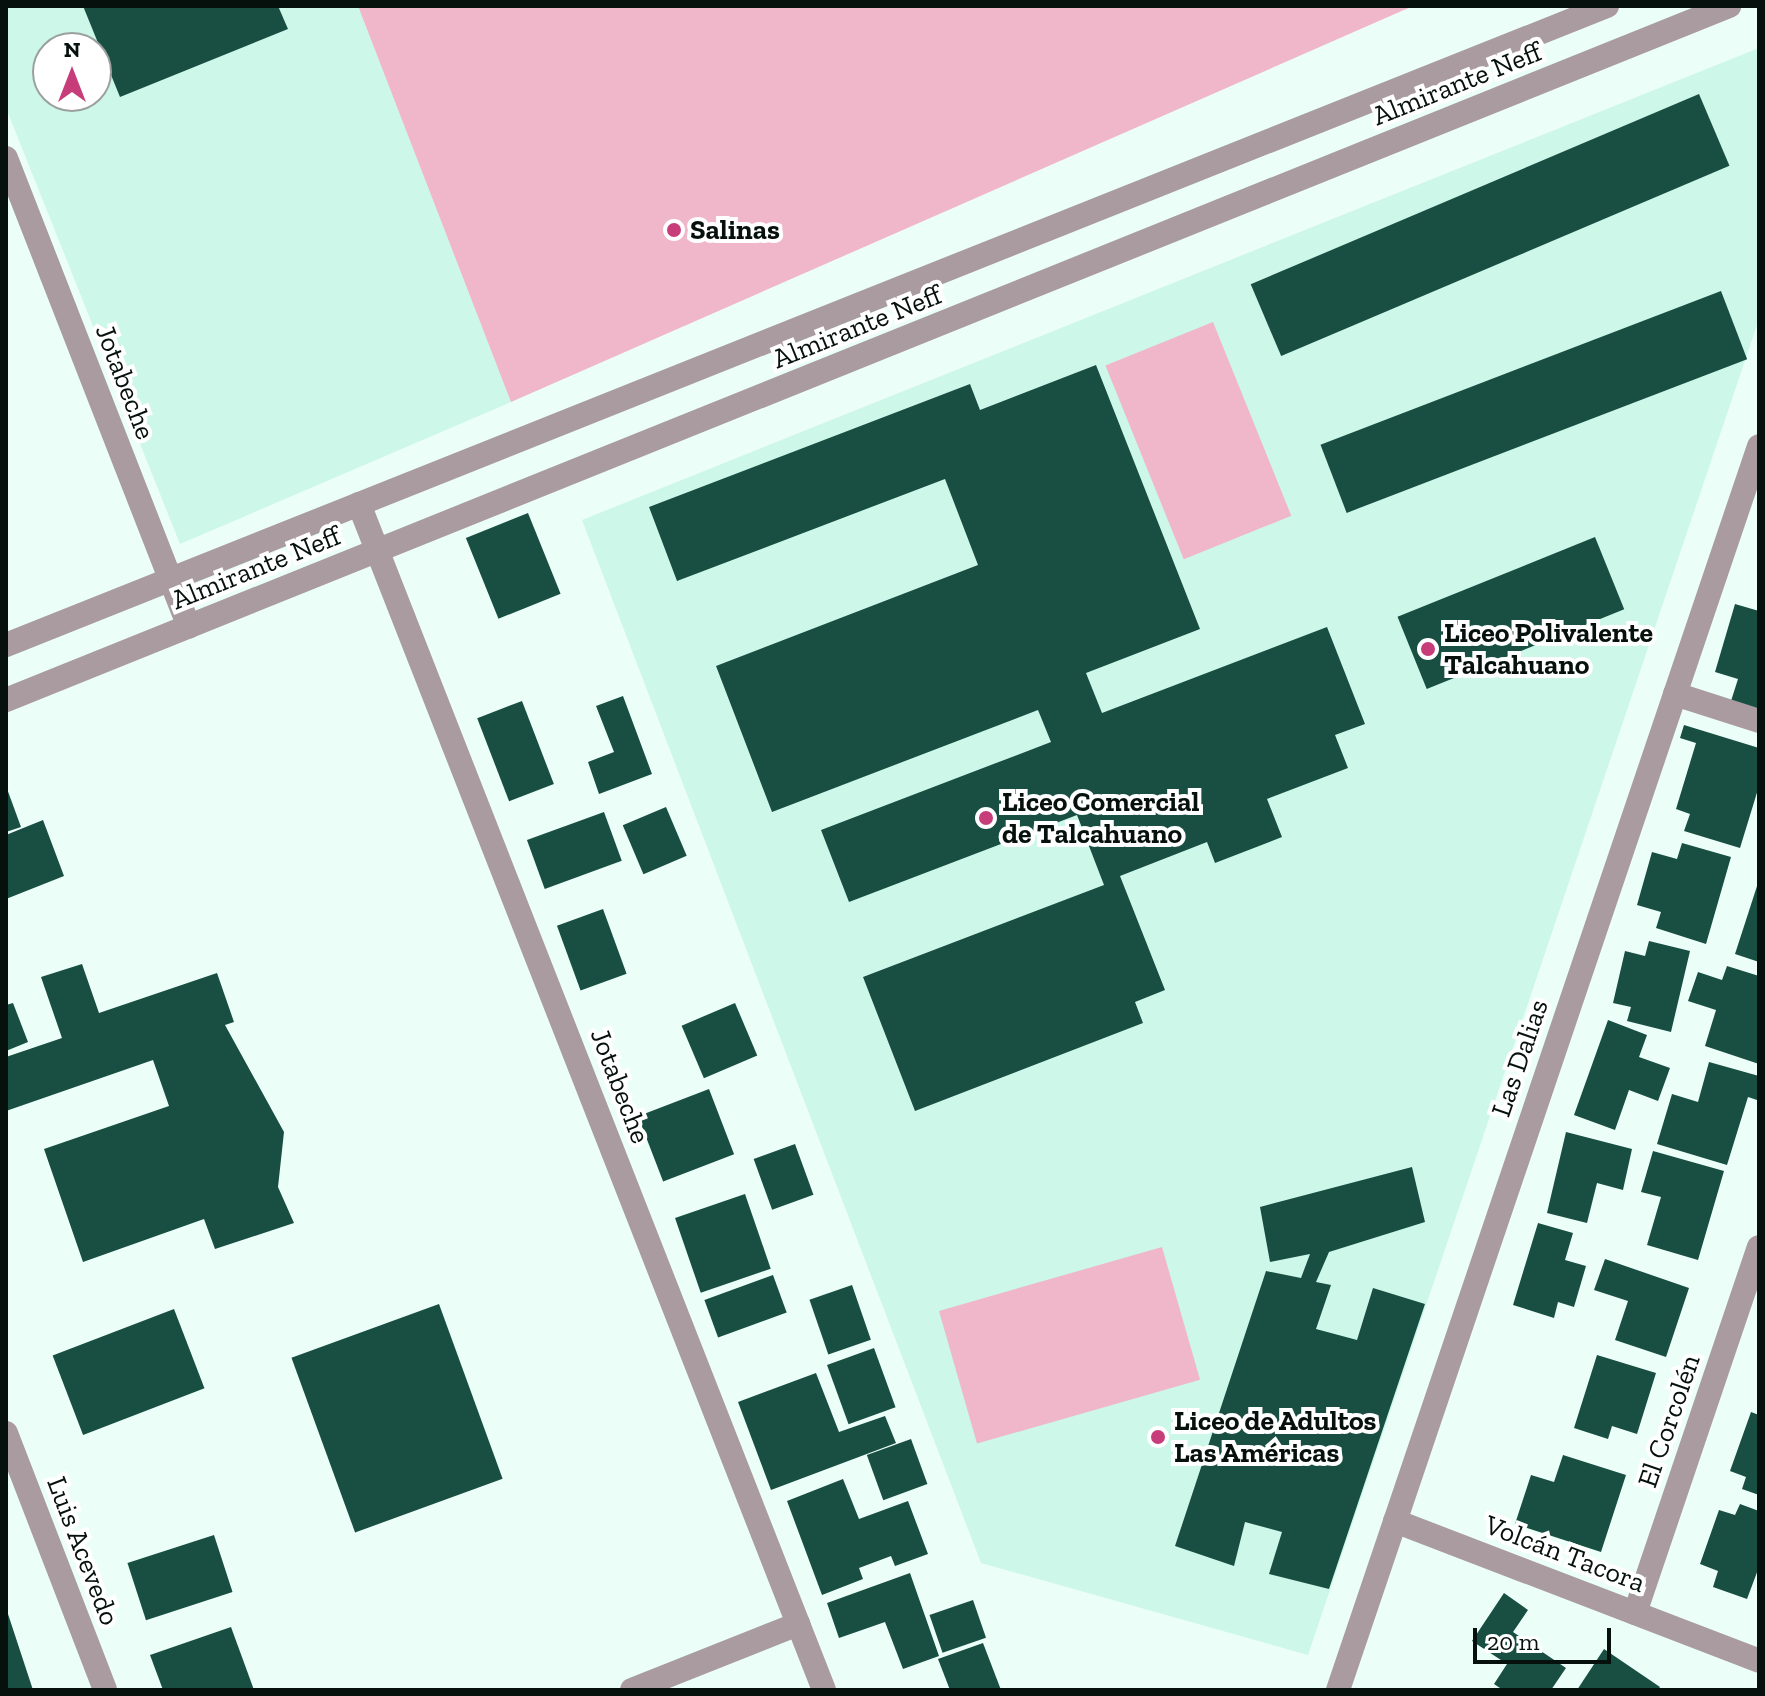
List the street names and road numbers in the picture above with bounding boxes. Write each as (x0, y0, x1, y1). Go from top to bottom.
street label: Almirante Neff (1368, 35, 1546, 133)
street label: Almirante Neff (768, 278, 946, 376)
street label: Jotabeche (88, 320, 162, 444)
street label: Almirante Neff (167, 519, 345, 617)
street label: Las Dalias (1484, 995, 1556, 1121)
street label: Jotabeche (583, 1024, 657, 1148)
street label: El Corcolén (1631, 1350, 1707, 1492)
street label: Luis Acevedo (39, 1472, 127, 1630)
street label: Volcán Tacora (1480, 1508, 1650, 1600)

